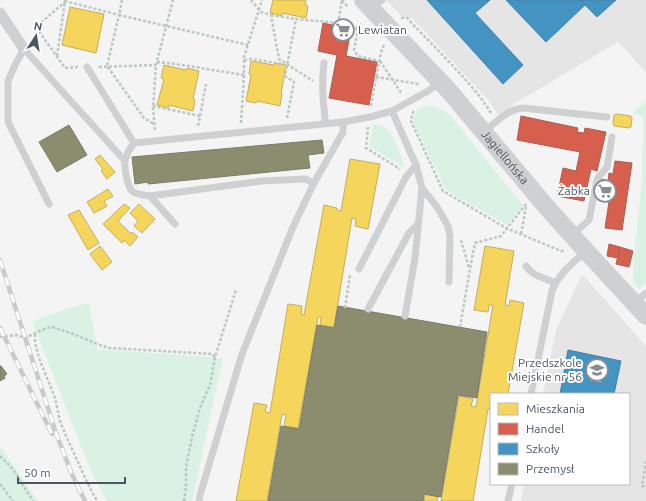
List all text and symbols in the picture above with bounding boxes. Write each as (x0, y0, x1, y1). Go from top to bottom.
north arrow (16, 16, 56, 56)
supermarket icon: Lewiatan (330, 17, 356, 43)
text: N (33, 19, 43, 33)
place label: Lewiatan (358, 23, 407, 36)
street label: Jagiellońska (479, 128, 532, 187)
supermarket icon: Żabka (592, 178, 618, 204)
place label: Żabka (558, 184, 590, 197)
place label: Przedszkole Miejskie nr 56 (508, 356, 582, 383)
school or university icon: Przedszkole Miejskie nr 56 (584, 357, 610, 383)
legend (490, 393, 630, 485)
text: Mieszkania (526, 402, 585, 415)
text: Handel (526, 422, 564, 435)
text: Szkoły (526, 442, 560, 455)
scale bar (18, 459, 125, 485)
text: Przemysł (526, 462, 575, 475)
text: 50 m (24, 466, 51, 479)

